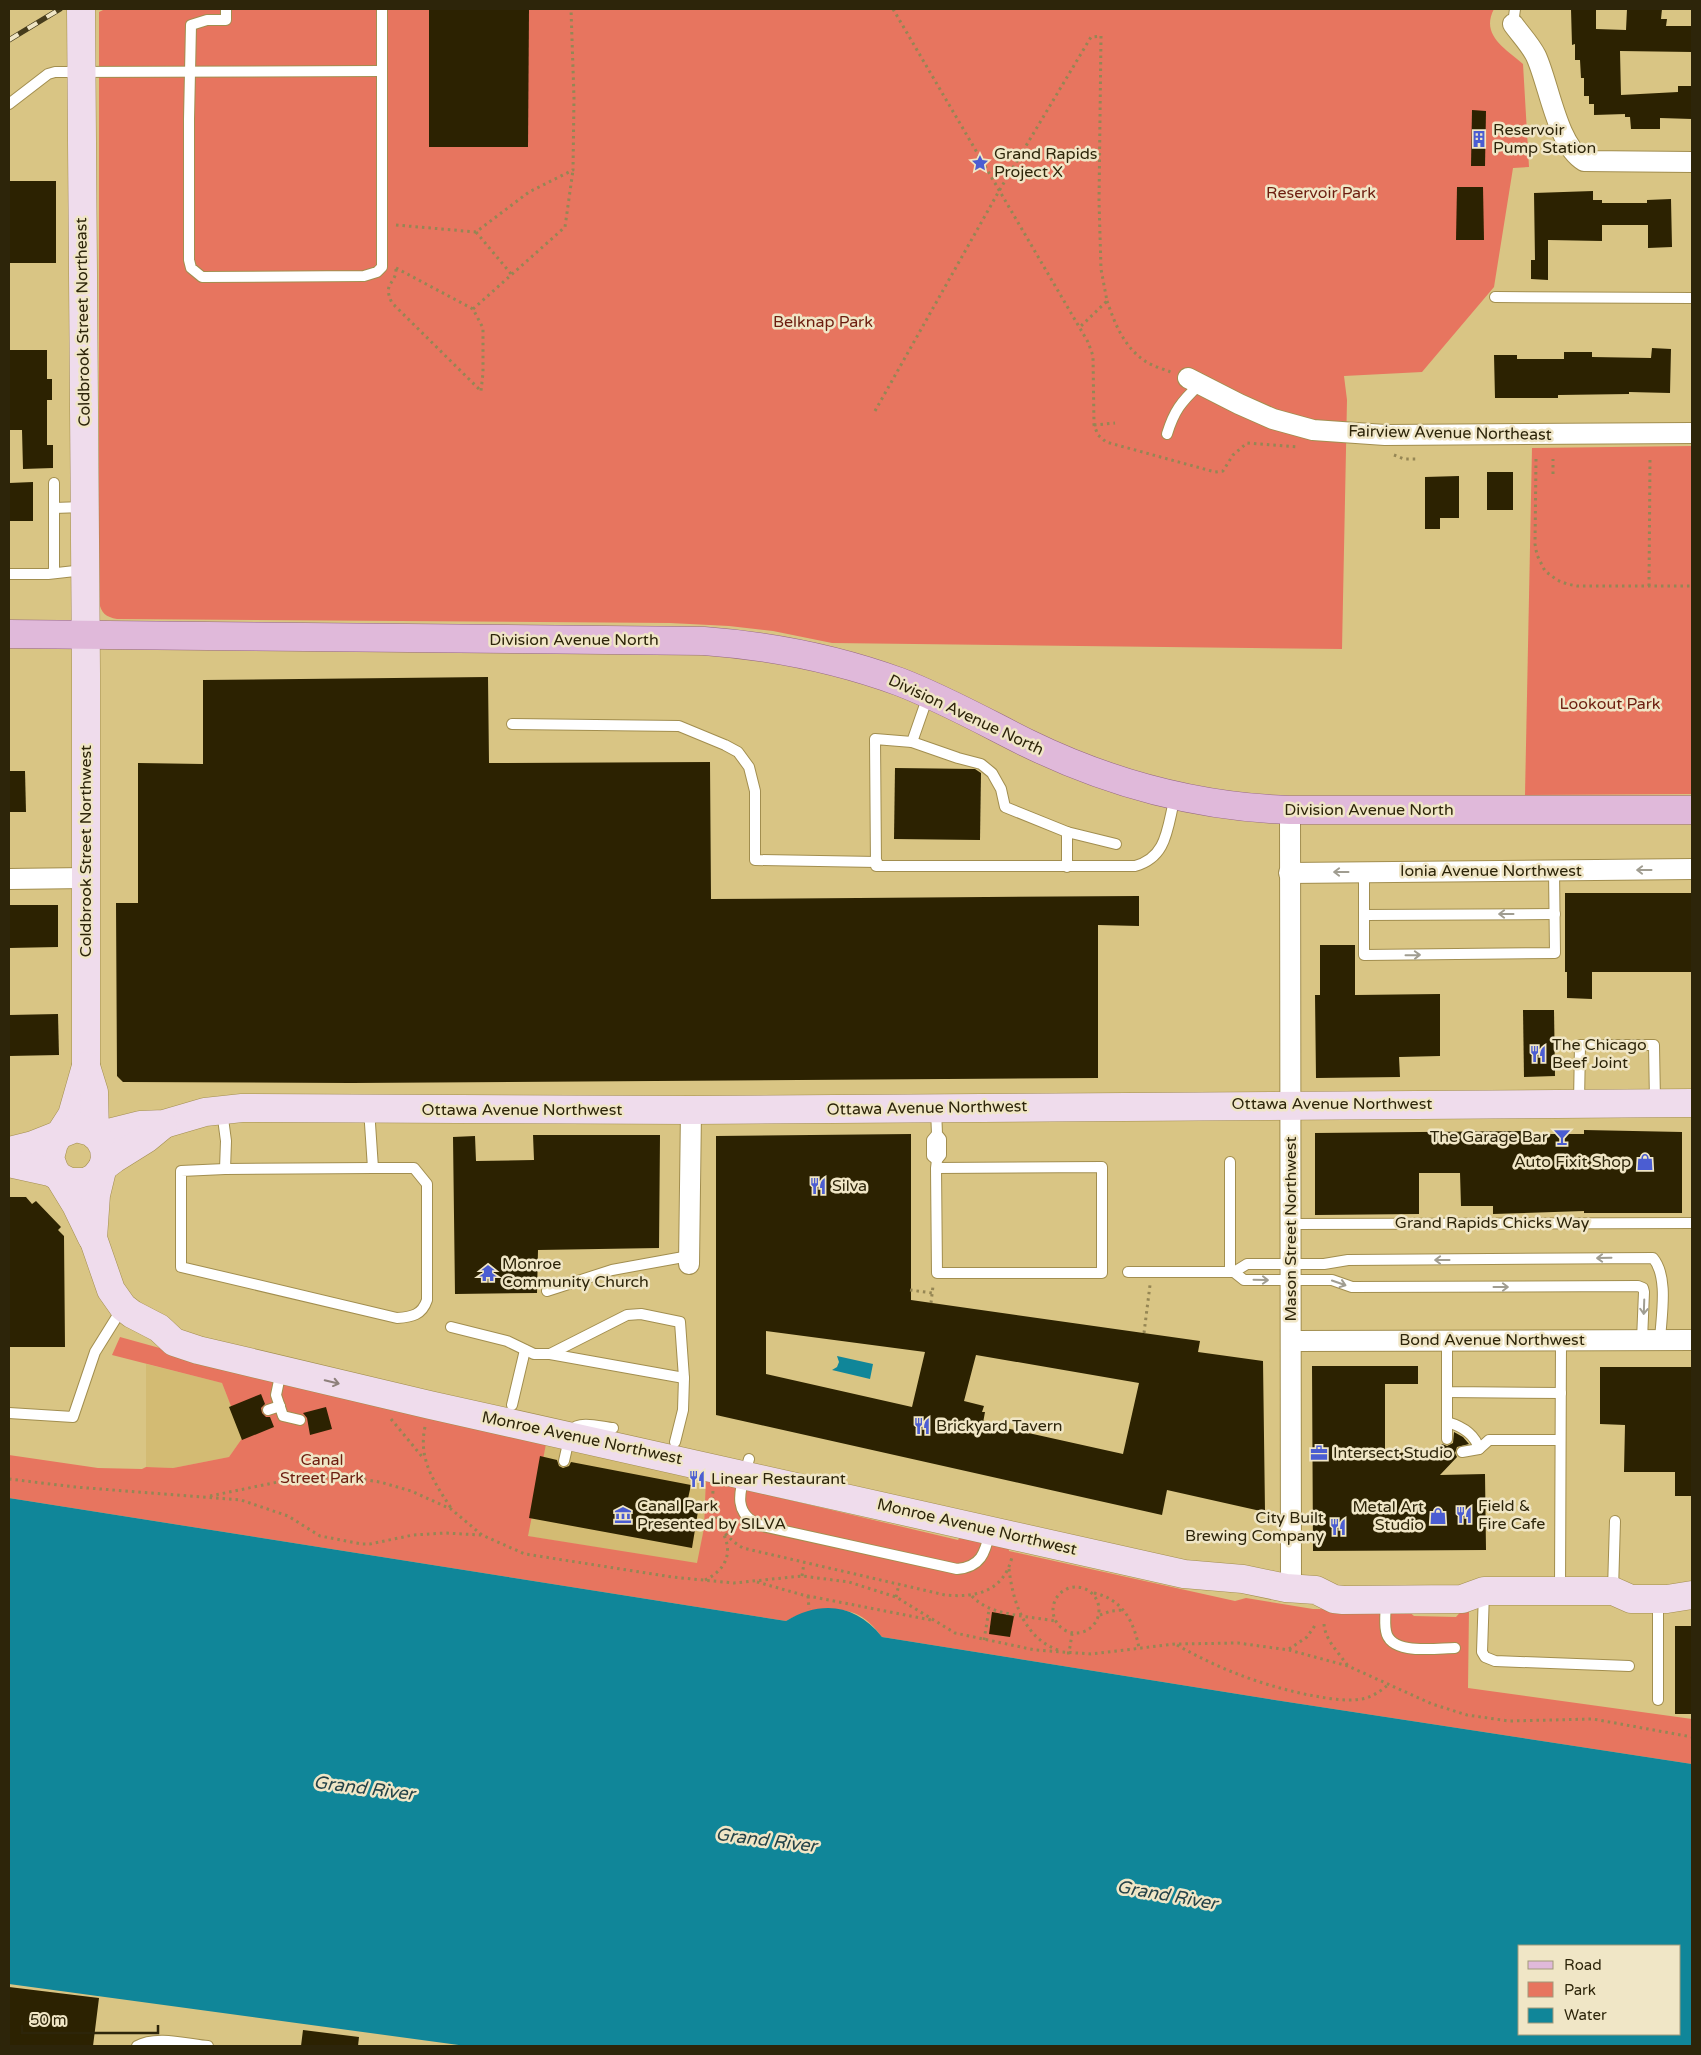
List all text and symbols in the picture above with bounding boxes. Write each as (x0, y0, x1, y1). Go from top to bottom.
place label: Reservoir Pump Station (1493, 120, 1596, 158)
building icon: Reservoir Pump Station (1469, 129, 1489, 149)
place label: Grand Rapids Project X (994, 144, 1097, 182)
place icon: Grand Rapids Project X (970, 153, 990, 173)
park label: Reservoir Park (1266, 183, 1376, 203)
street label: Coldbrook Street Northeast (71, 217, 95, 427)
park label: Belknap Park (773, 312, 873, 332)
street label: Fairview Avenue Northeast (1348, 421, 1552, 445)
street label: Division Avenue North (489, 630, 659, 650)
street label: Division Avenue North (885, 670, 1047, 760)
park label: Lookout Park (1559, 694, 1661, 714)
street label: Coldbrook Street Northwest (76, 745, 96, 957)
street label: Division Avenue North (1284, 800, 1454, 820)
street label: Ionia Avenue Northwest (1400, 861, 1582, 881)
one-way arrow (1636, 865, 1652, 875)
one-way arrow (1333, 867, 1350, 877)
one-way arrow (1498, 910, 1514, 919)
one-way arrow (1404, 950, 1421, 960)
place label: The Chicago Beef Joint (1552, 1035, 1647, 1073)
restaurant icon: The Chicago Beef Joint (1528, 1044, 1548, 1064)
street label: Ottawa Avenue Northwest (1232, 1094, 1432, 1114)
street label: Ottawa Avenue Northwest (826, 1096, 1028, 1120)
street label: Ottawa Avenue Northwest (422, 1100, 622, 1120)
place label: The Garage Bar (1430, 1127, 1549, 1147)
bar icon: The Garage Bar (1552, 1127, 1572, 1147)
street label: Mason Street Northwest (1281, 1136, 1301, 1322)
place label: Auto Fixit Shop (1514, 1152, 1631, 1172)
shop icon: Auto Fixit Shop (1635, 1152, 1655, 1172)
restaurant icon: Silva (808, 1176, 828, 1196)
place label: Silva (832, 1176, 867, 1196)
street label: Grand Rapids Chicks Way (1395, 1213, 1590, 1233)
one-way arrow (1596, 1253, 1612, 1263)
place label: Monroe Community Church (502, 1254, 649, 1292)
one-way arrow (1434, 1255, 1450, 1265)
temple icon: Monroe Community Church (478, 1263, 498, 1283)
one-way arrow (1253, 1276, 1269, 1285)
one-way arrow (1331, 1279, 1346, 1288)
one-way arrow (1492, 1282, 1509, 1292)
one-way arrow (1639, 1299, 1648, 1315)
street label: Bond Avenue Northwest (1399, 1330, 1585, 1350)
one-way arrow (324, 1378, 340, 1387)
street label: Monroe Avenue Northwest (480, 1407, 684, 1469)
restaurant icon: Brickyard Tavern (912, 1416, 932, 1436)
place label: Brickyard Tavern (936, 1416, 1063, 1436)
office icon: Intersect Studio (1309, 1443, 1329, 1463)
place label: Intersect Studio (1333, 1443, 1453, 1463)
park label: Canal Street Park (280, 1450, 364, 1488)
restaurant icon: Linear Restaurant (687, 1469, 707, 1489)
place label: Linear Restaurant (711, 1469, 846, 1489)
street label: Monroe Avenue Northwest (875, 1494, 1079, 1560)
place label: Canal Park Presented by SILVA (637, 1496, 786, 1534)
place label: Field & Fire Cafe (1478, 1496, 1545, 1534)
place label: Metal Art Studio (1352, 1497, 1424, 1535)
museum icon: Canal Park Presented by SILVA (613, 1505, 633, 1525)
restaurant icon: Field & Fire Cafe (1454, 1505, 1474, 1525)
shop icon: Metal Art Studio (1428, 1506, 1448, 1526)
place label: City Built Brewing Company (1185, 1508, 1324, 1546)
restaurant icon: City Built Brewing Company (1328, 1517, 1348, 1537)
water label: Grand River (312, 1771, 418, 1805)
water label: Grand River (714, 1823, 820, 1857)
water label: Grand River (1115, 1875, 1221, 1915)
legend (1518, 1945, 1681, 2035)
text: Road (1564, 1956, 1602, 1974)
text: Park (1564, 1981, 1596, 1999)
scale bar (22, 2002, 159, 2034)
text: Water (1564, 2006, 1607, 2024)
text: 50 m (30, 2011, 67, 2029)

